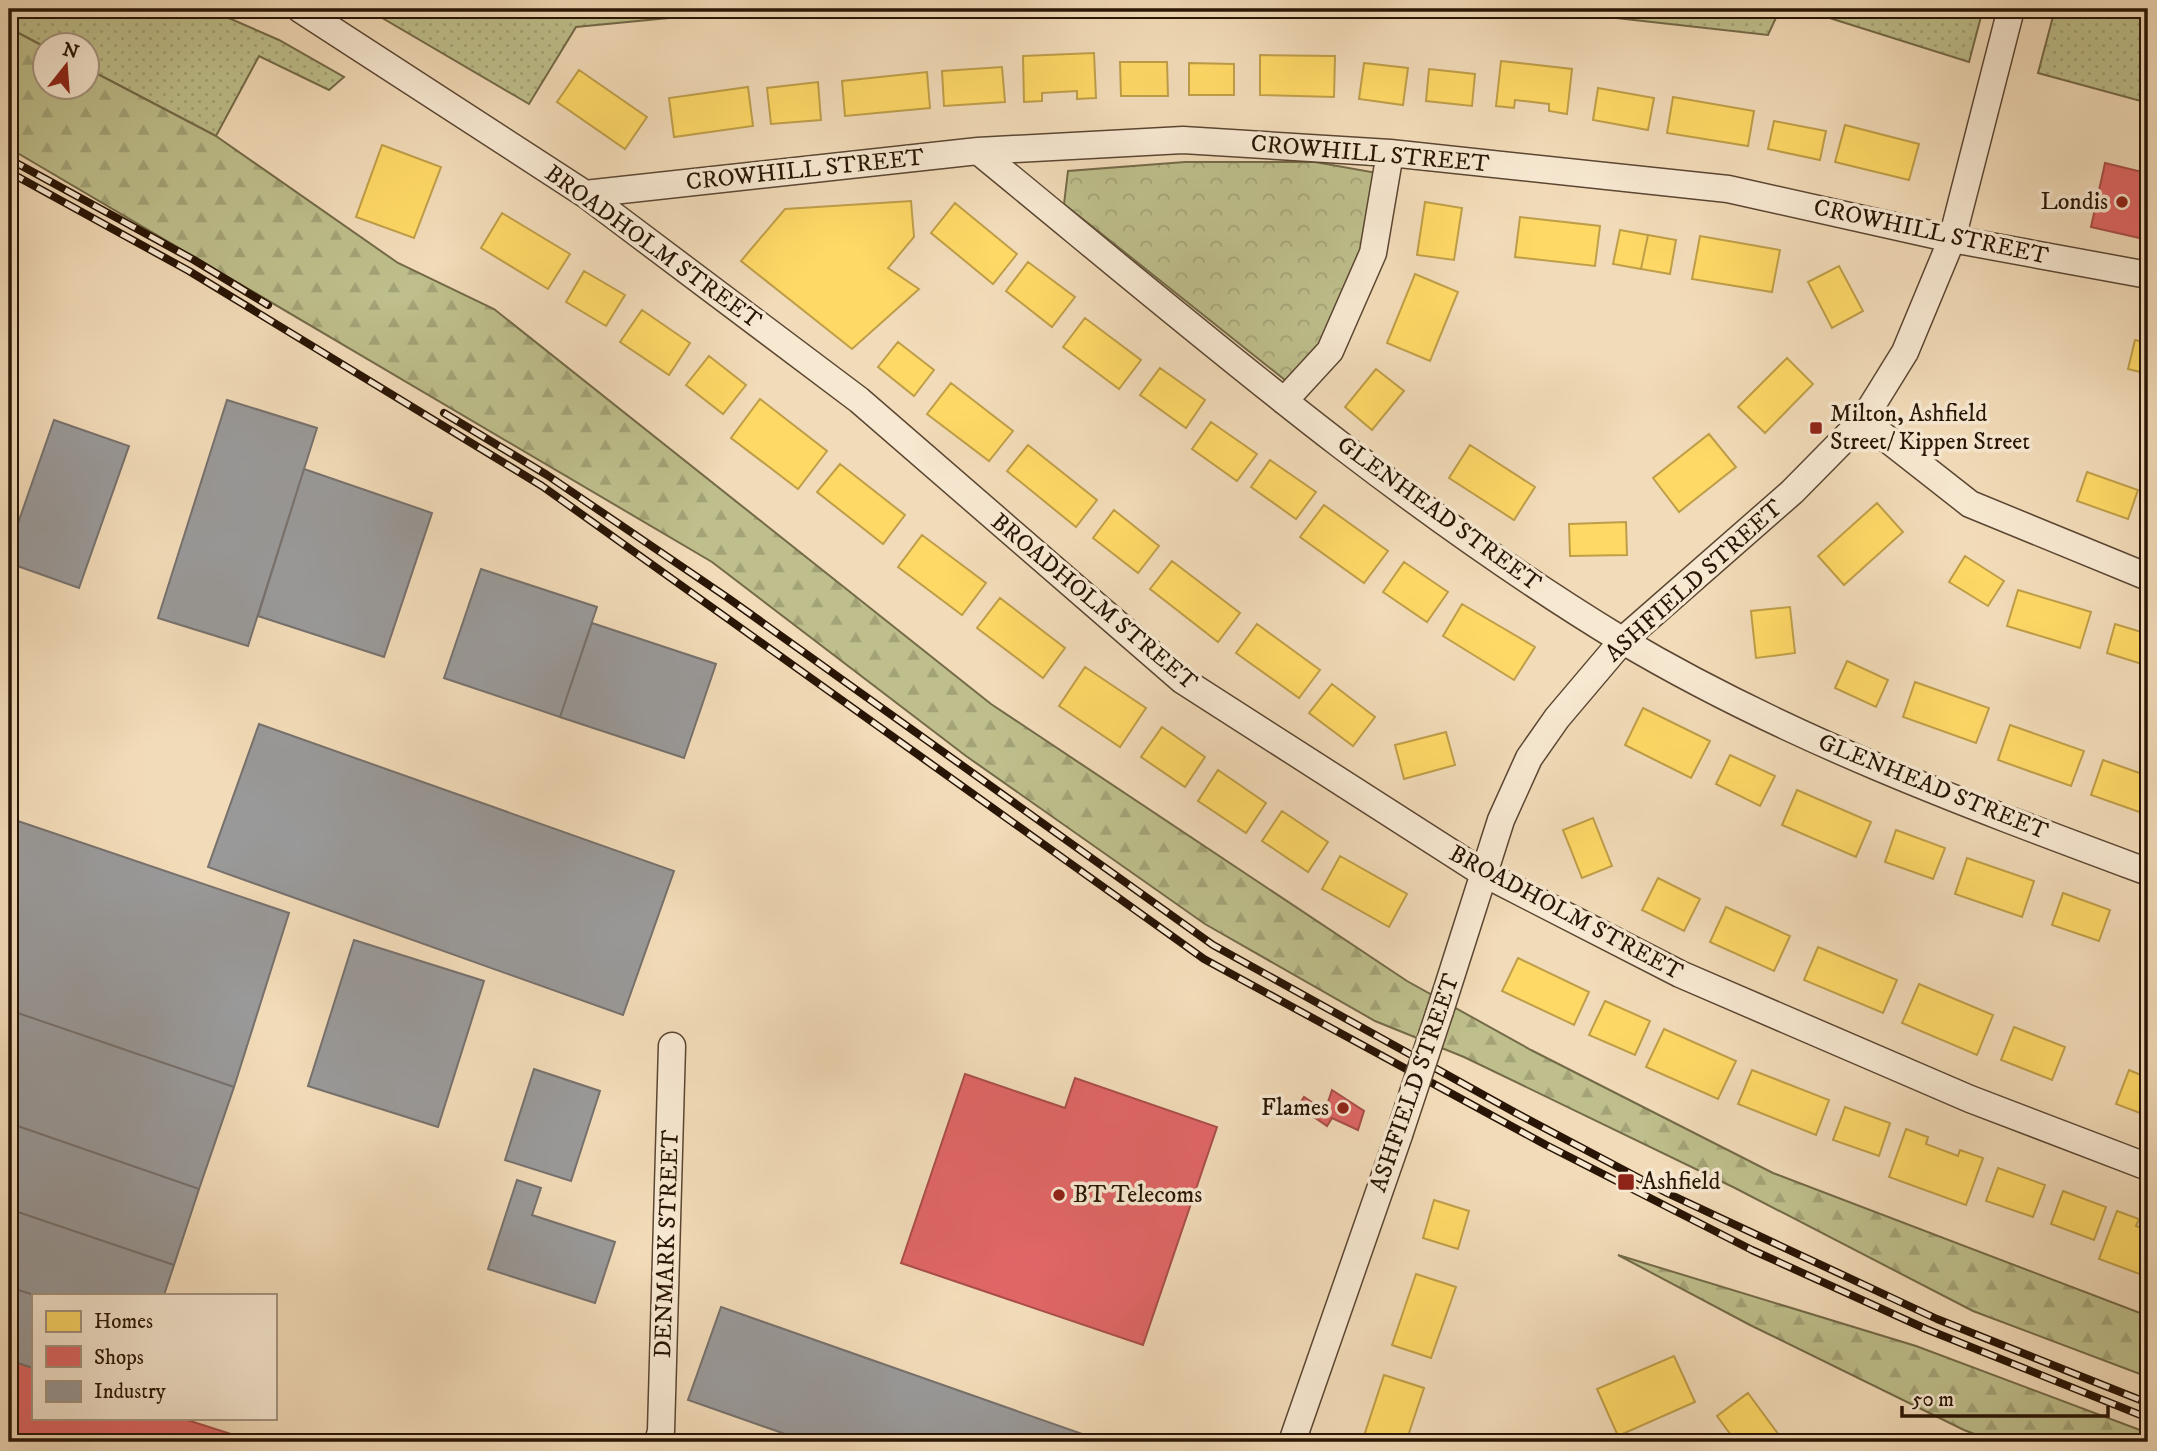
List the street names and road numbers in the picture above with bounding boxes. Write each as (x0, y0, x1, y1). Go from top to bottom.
street label: CROWHILL STREET (1250, 129, 1490, 179)
street label: CROWHILL STREET (685, 143, 925, 197)
street label: BROADHOLM STREET (539, 158, 767, 336)
street label: CROWHILL STREET (1811, 192, 2051, 272)
street label: GLENHEAD STREET (1331, 430, 1547, 598)
street label: ASHFIELD STREET (1599, 493, 1789, 669)
street label: BROADHOLM STREET (985, 507, 1203, 697)
street label: GLENHEAD STREET (1814, 727, 2052, 847)
street label: BROADHOLM STREET (1444, 839, 1688, 987)
street label: ASHFIELD STREET (1364, 970, 1466, 1196)
street label: DENMARK STREET (648, 1129, 686, 1359)

